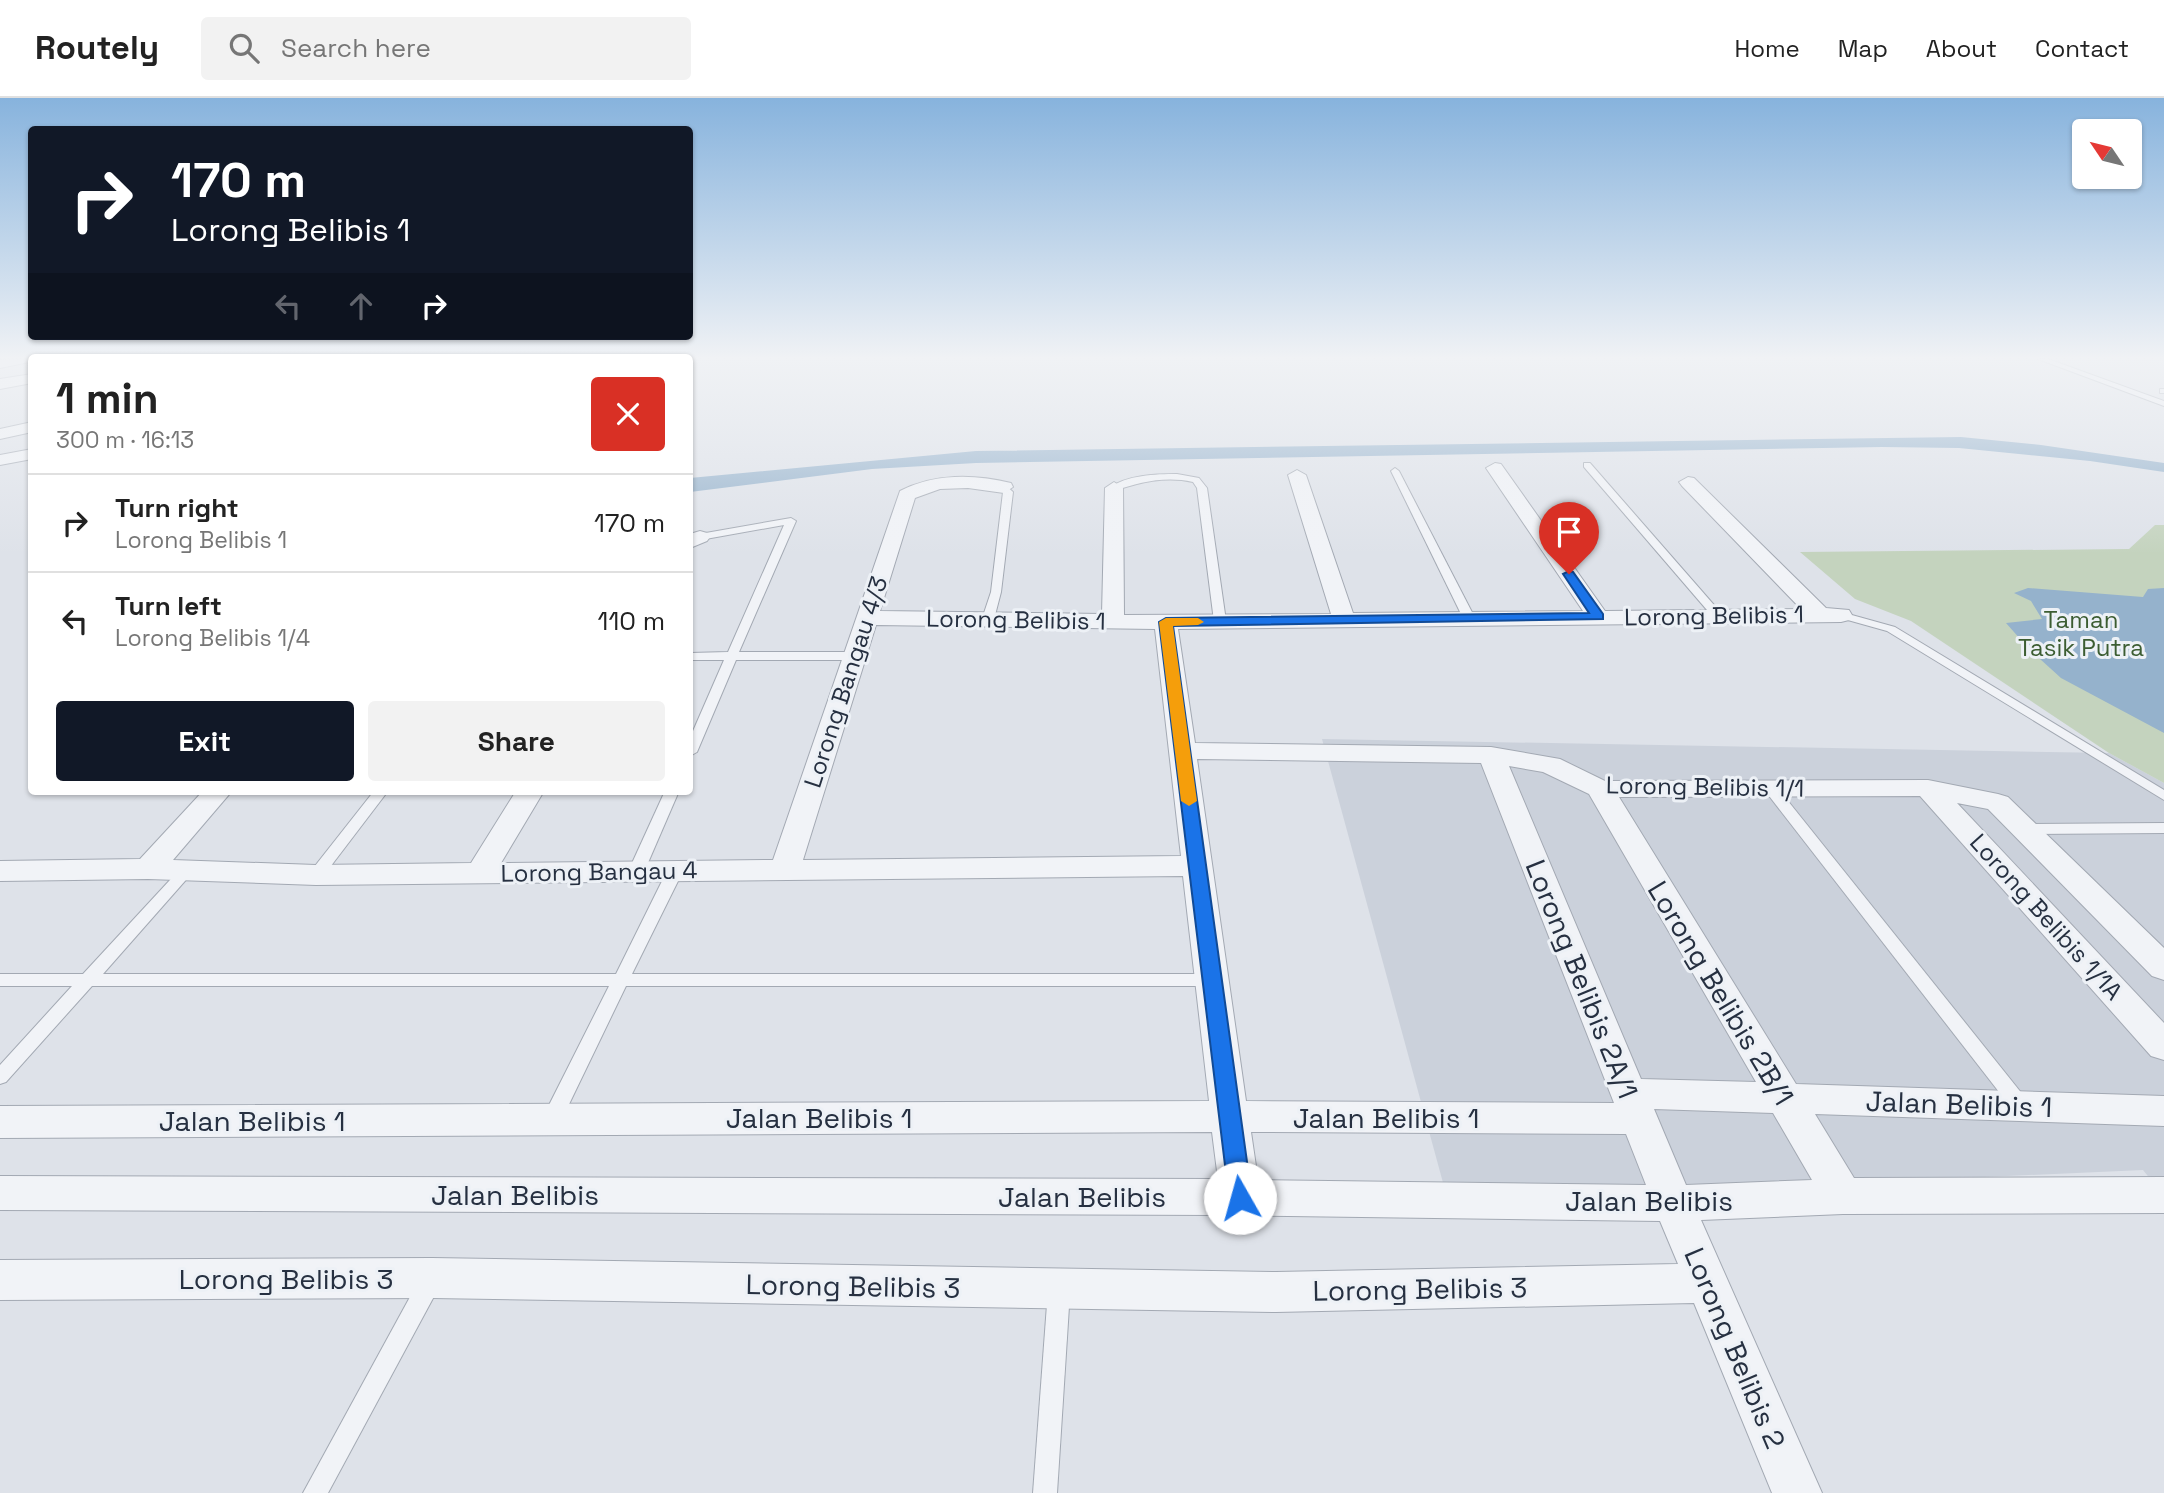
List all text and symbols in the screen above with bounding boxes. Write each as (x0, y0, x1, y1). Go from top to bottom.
search box (201, 17, 691, 80)
text: Routely (35, 27, 159, 69)
icon: search (225, 29, 263, 67)
text: Search here (281, 31, 431, 65)
text: Home (1734, 33, 1800, 64)
text: Map (1838, 33, 1888, 64)
text: About (1926, 33, 1997, 64)
text: Contact (2035, 33, 2129, 64)
north arrow (2072, 119, 2142, 189)
map controls (2072, 119, 2142, 189)
text: 170 m (171, 149, 306, 211)
icon: right (56, 154, 147, 245)
text: Lorong Belibis 1 (171, 210, 410, 250)
icon: left (269, 287, 307, 325)
icon: ahead (342, 287, 380, 325)
icon: right (415, 287, 453, 325)
text: 1 min (56, 372, 159, 425)
button: close (591, 377, 665, 451)
text: 300 m · 16:13 (56, 425, 194, 455)
text: Turn right (115, 491, 239, 525)
pin (1539, 502, 1599, 574)
icon: right (56, 504, 94, 542)
text: 170 m (594, 506, 665, 540)
icon: arrive (1550, 513, 1588, 551)
text: Lorong Belibis 1 (115, 525, 287, 555)
street label: Lorong Bangau 4/3 (797, 572, 894, 791)
text: Turn left (115, 589, 222, 623)
street label: Lorong Belibis 1 (1624, 598, 1804, 633)
icon: left (56, 602, 94, 640)
street label: Lorong Belibis 1 (926, 602, 1106, 637)
text: 110 m (598, 604, 665, 638)
park label: Taman Tasik Putra (2018, 604, 2144, 663)
text: Lorong Belibis 1/4 (115, 623, 310, 653)
button: Exit (56, 701, 354, 781)
button: Share (368, 701, 665, 781)
street label: Lorong Belibis 1/1 (1605, 769, 1805, 804)
street label: Lorong Belibis 1/1A (1963, 827, 2129, 1006)
street label: Lorong Bangau 4 (500, 854, 698, 889)
street label: Lorong Belibis 2A/1 (1518, 854, 1646, 1104)
street label: Lorong Belibis 2B/1 (1640, 874, 1802, 1112)
street label: Jalan Belibis 1 (1865, 1083, 2053, 1125)
street label: Jalan Belibis 1 (726, 1100, 912, 1136)
street label: Jalan Belibis 1 (1293, 1100, 1479, 1136)
street label: Jalan Belibis 1 (159, 1103, 345, 1139)
position arrow (1203, 1161, 1277, 1235)
street label: Jalan Belibis (431, 1177, 599, 1213)
street label: Jalan Belibis (998, 1179, 1166, 1215)
street label: Jalan Belibis (1565, 1183, 1733, 1219)
street label: Lorong Belibis 2 (1676, 1242, 1794, 1454)
street label: Lorong Belibis 3 (179, 1261, 393, 1297)
street label: Lorong Belibis 3 (745, 1266, 961, 1306)
street label: Lorong Belibis 3 (1312, 1269, 1528, 1309)

